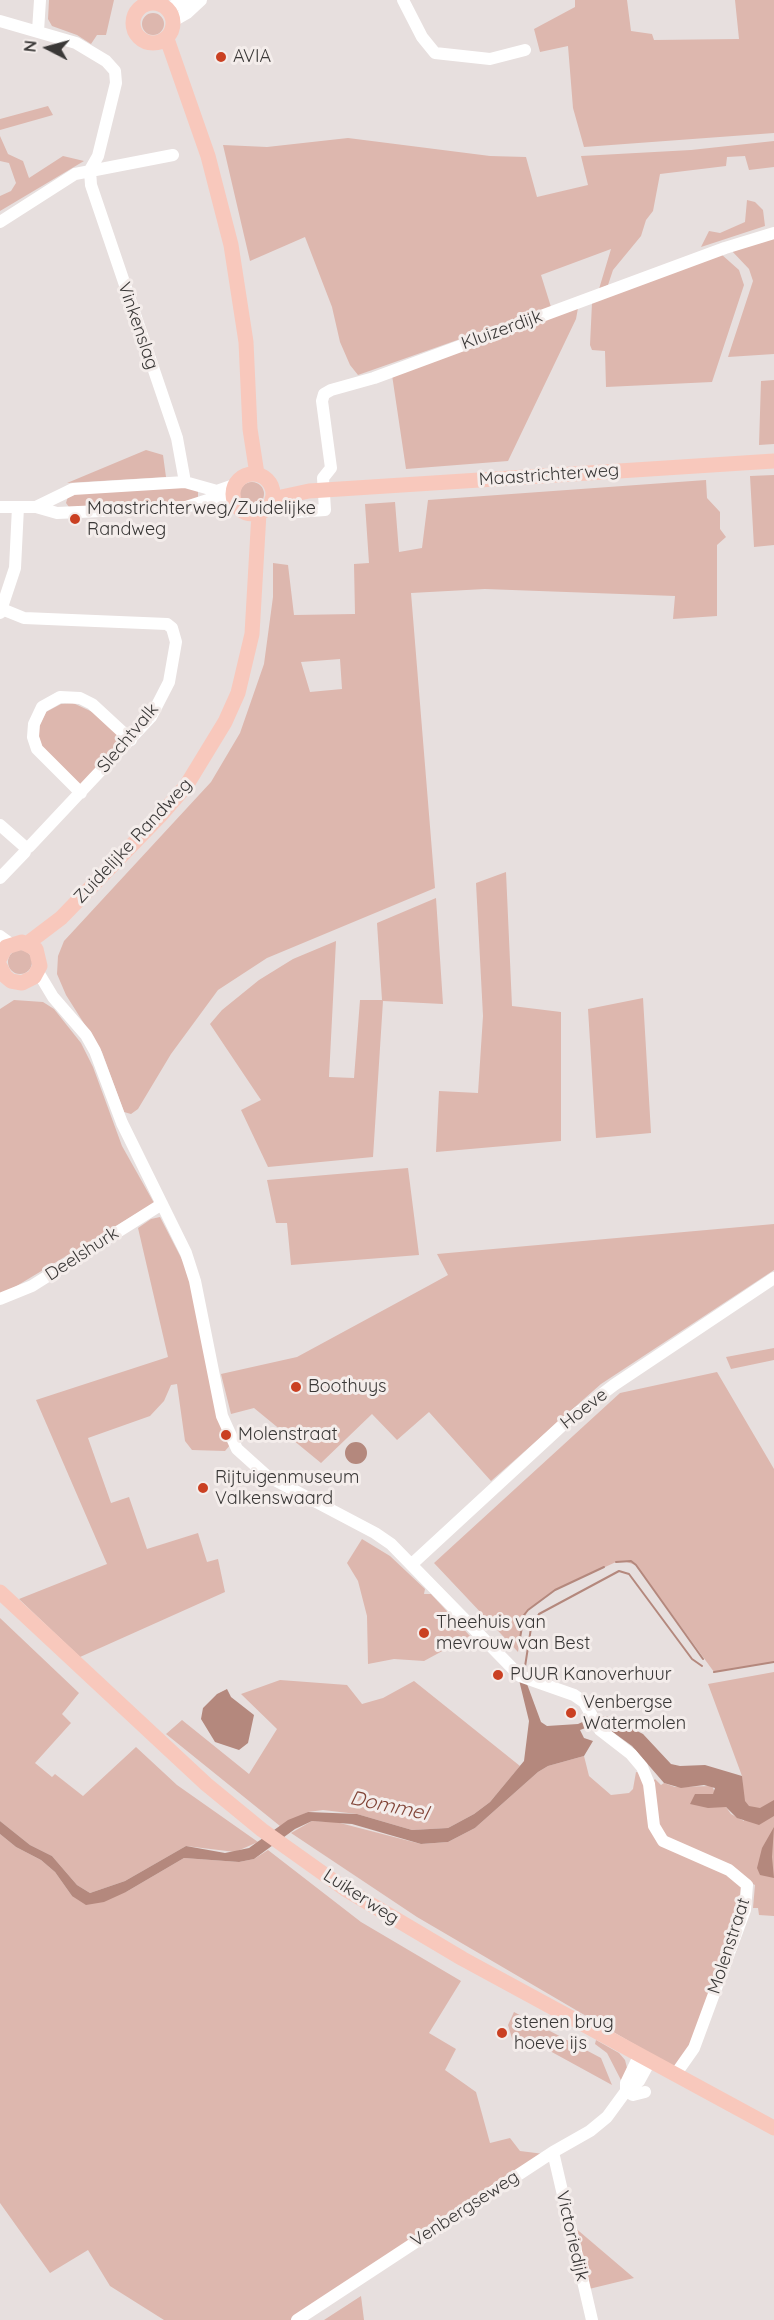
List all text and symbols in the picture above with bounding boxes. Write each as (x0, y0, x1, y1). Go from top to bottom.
north arrow (18, 18, 78, 78)
text: N (20, 39, 41, 53)
place label: AVIA (233, 46, 271, 68)
marker: AVIA (214, 50, 228, 64)
street label: Vinkenslag (113, 280, 163, 372)
street label: Kluizerdijk (459, 305, 545, 355)
street label: Maastrichterweg (478, 459, 620, 491)
place label: Maastrichterweg/Zuidelijke Randweg (87, 498, 316, 540)
marker: Maastrichterweg/Zuidelijke Randweg (68, 512, 82, 526)
street label: Slechtvalk (93, 699, 163, 777)
street label: Zuidelijke Randweg (70, 774, 196, 908)
street label: Deelshurk (41, 1222, 123, 1286)
place label: Boothuys (308, 1376, 386, 1398)
marker: Boothuys (289, 1380, 303, 1394)
street label: Hoeve (556, 1384, 612, 1434)
place label: Molenstraat (238, 1424, 338, 1446)
marker: Molenstraat (219, 1428, 233, 1442)
place label: Rijtuigenmuseum Valkenswaard (215, 1467, 359, 1510)
marker: Rijtuigenmuseum Valkenswaard (196, 1481, 210, 1495)
place label: Theehuis van mevrouw van Best (436, 1612, 590, 1654)
marker: Theehuis van mevrouw van Best (417, 1626, 431, 1640)
place label: PUUR Kanoverhuur (510, 1664, 672, 1686)
marker: PUUR Kanoverhuur (491, 1668, 505, 1682)
place label: Venbergse Watermolen (583, 1692, 686, 1734)
marker: Venbergse Watermolen (564, 1706, 578, 1720)
water label: Dommel (348, 1786, 430, 1826)
street label: Luikerweg (319, 1865, 403, 1929)
street label: Molenstraat (703, 1895, 755, 1997)
place label: stenen brug hoeve ijs (514, 2012, 614, 2054)
marker: stenen brug hoeve ijs (495, 2026, 509, 2040)
street label: Venbergseweg (407, 2166, 523, 2252)
street label: Victoriedijk (551, 2189, 593, 2283)

